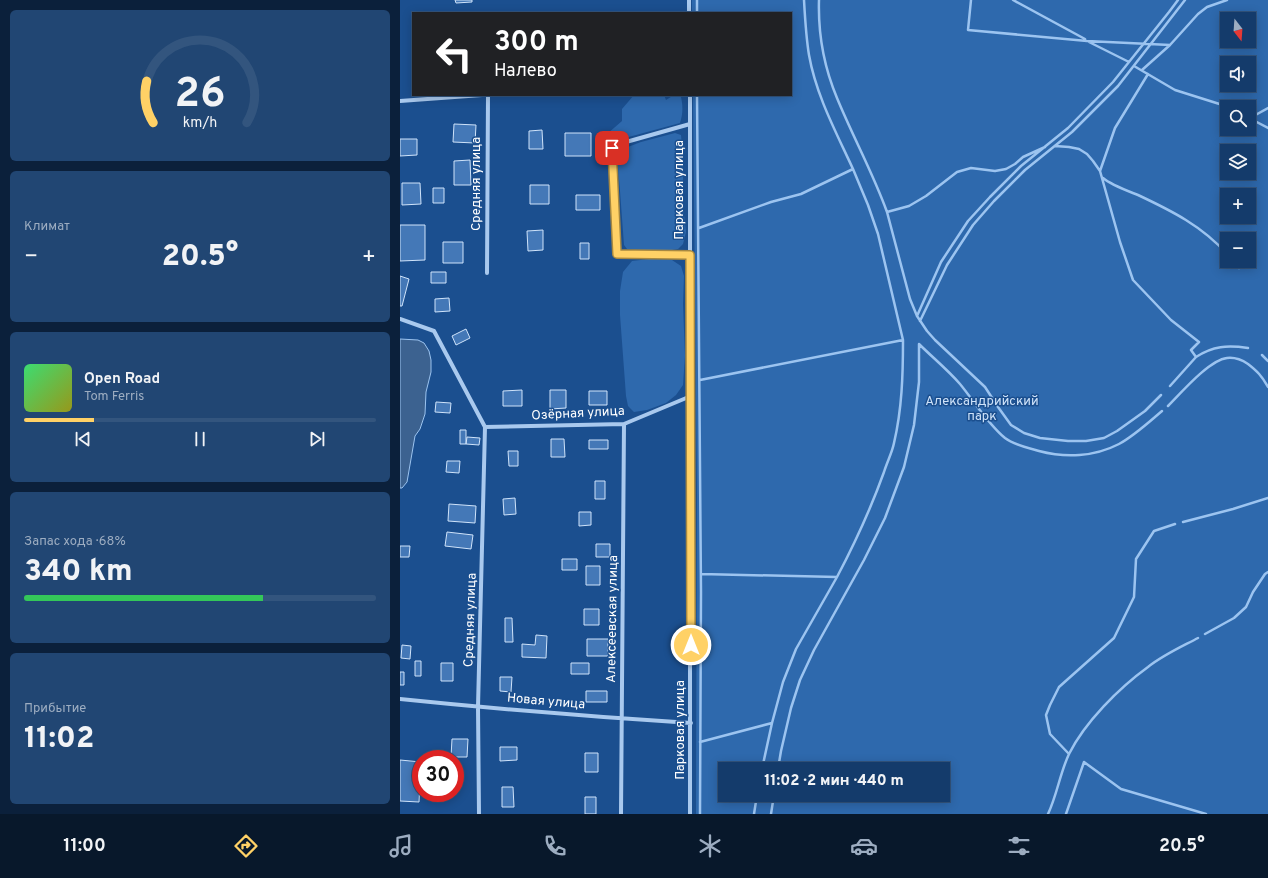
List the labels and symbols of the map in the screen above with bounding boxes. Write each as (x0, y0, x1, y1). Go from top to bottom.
north arrow (1220, 12, 1256, 48)
pin (595, 131, 629, 165)
street label: Средняя улица (469, 137, 485, 231)
street label: Парковая улица (672, 140, 688, 240)
park label: Александрийский парк (925, 394, 1039, 425)
street label: Озёрная улица (531, 404, 625, 424)
street label: Алексеевская улица (604, 555, 622, 683)
street label: Средняя улица (461, 573, 481, 667)
position arrow (670, 624, 712, 666)
street label: Парковая улица (673, 680, 689, 780)
street label: Новая улица (506, 691, 586, 713)
speed limit sign: 30 (412, 750, 464, 802)

